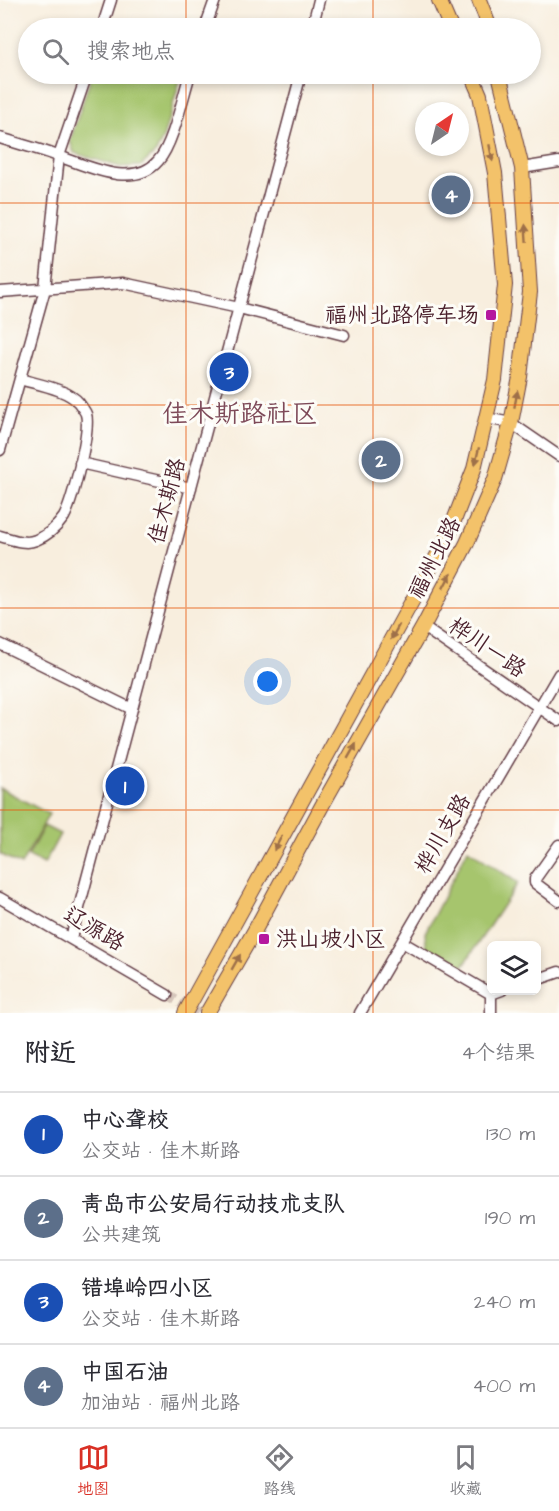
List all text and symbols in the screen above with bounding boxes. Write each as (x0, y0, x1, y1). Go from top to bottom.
search box (18, 18, 541, 84)
icon: search (39, 35, 72, 68)
text: 搜索地点 (87, 36, 175, 67)
north arrow (415, 102, 469, 156)
one-way arrow (487, 143, 496, 162)
pin: 4 (432, 172, 470, 218)
one-way arrow (521, 224, 531, 243)
place label: 福州北路停车场 (325, 300, 479, 331)
marker: 福州北路停车场 (484, 308, 498, 322)
pin: 3 (210, 350, 248, 394)
one-way arrow (512, 390, 521, 409)
district label: 佳木斯路社区 (162, 396, 318, 432)
pin: 2 (362, 438, 400, 482)
one-way arrow (472, 446, 482, 465)
street label: 佳木斯路 (141, 454, 193, 548)
street label: 福州北路 (401, 512, 469, 604)
one-way arrow (442, 572, 452, 590)
street label: 桦川一路 (442, 611, 532, 685)
one-way arrow (390, 624, 400, 641)
your location (253, 667, 282, 696)
one-way arrow (347, 743, 358, 759)
pin: 1 (106, 764, 144, 808)
street label: 桦川支路 (408, 788, 478, 880)
one-way arrow (273, 834, 283, 851)
street label: 辽源路 (58, 899, 130, 959)
place label: 洪山坡小区 (276, 924, 386, 955)
marker: 洪山坡小区 (257, 932, 271, 946)
map controls (487, 941, 541, 995)
button: layers (487, 941, 541, 995)
one-way arrow (231, 953, 241, 970)
text: 附近 (24, 1035, 76, 1071)
text: 4个结果 (461, 1039, 535, 1067)
text: 中心聋校 (81, 1105, 169, 1136)
text: 1 (42, 1120, 45, 1148)
text: 130 m (486, 1120, 535, 1148)
text: 公交站 · 佳木斯路 (81, 1137, 240, 1165)
text: 青岛市公安局行动技术支队 (81, 1189, 345, 1220)
text: 2 (38, 1204, 49, 1232)
text: 190 m (485, 1204, 535, 1232)
text: 公共建筑 (81, 1221, 161, 1249)
text: 错埠岭四小区 (81, 1273, 213, 1304)
text: 3 (38, 1288, 49, 1316)
text: 240 m (474, 1288, 535, 1316)
text: 公交站 · 佳木斯路 (81, 1305, 240, 1333)
text: 中国石油 (81, 1357, 169, 1388)
text: 4 (37, 1372, 50, 1400)
text: 400 m (473, 1372, 535, 1400)
text: 加油站 · 福州北路 (81, 1389, 240, 1417)
tab: 地图 (77, 1441, 110, 1500)
tab: 路线 (263, 1441, 296, 1500)
tab: 收藏 (449, 1441, 482, 1500)

